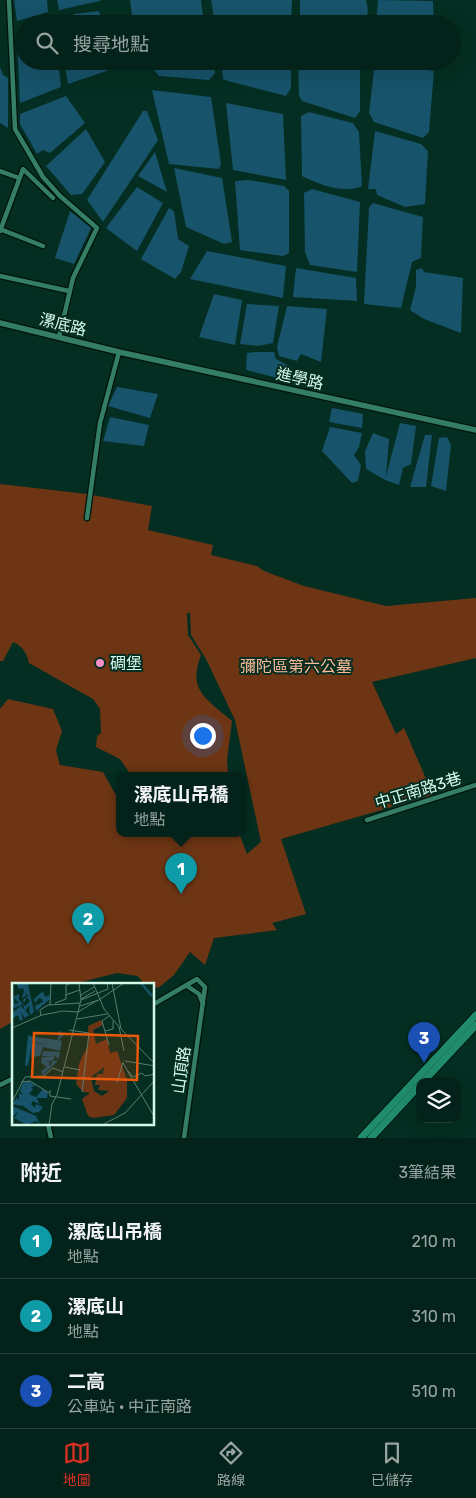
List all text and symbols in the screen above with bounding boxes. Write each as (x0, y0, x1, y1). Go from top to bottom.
search box (15, 15, 461, 70)
icon: search (33, 29, 61, 57)
text: 搜尋地點 (73, 33, 149, 56)
street label: 漯底路 (37, 309, 88, 340)
street label: 進學路 (274, 364, 325, 393)
place label: 碉堡 (110, 654, 142, 673)
marker: 碉堡 (94, 657, 106, 669)
park label: 彌陀區第六公墓 (240, 657, 352, 676)
your location (190, 723, 216, 749)
street label: 中正南路3巷 (373, 768, 464, 813)
popup (116, 772, 246, 837)
text: 漯底山吊橋 (133, 783, 229, 806)
text: 地點 (133, 810, 166, 829)
pin: 1 (165, 853, 197, 894)
pin: 2 (72, 903, 104, 944)
inset map (12, 983, 155, 1126)
pin: 3 (408, 1022, 440, 1063)
street label: 山頂路 (169, 1045, 194, 1095)
map controls (416, 1078, 461, 1123)
button: layers (416, 1078, 461, 1123)
text: 附近 (20, 1160, 62, 1185)
text: 3筆結果 (398, 1163, 456, 1182)
text: 漯底山吊橋 (67, 1220, 162, 1243)
text: 1 (32, 1232, 40, 1251)
text: 210 m (411, 1232, 456, 1251)
text: 地點 (67, 1247, 99, 1266)
text: 漯底山 (67, 1295, 124, 1318)
text: 2 (31, 1307, 41, 1326)
text: 310 m (412, 1307, 456, 1326)
text: 地點 (67, 1322, 99, 1341)
text: 二高 (67, 1370, 105, 1393)
text: 3 (31, 1382, 41, 1401)
text: 510 m (412, 1382, 456, 1401)
text: 公車站 · 中正南路 (67, 1397, 192, 1416)
tab: 地圖 (63, 1439, 91, 1489)
tab: 路線 (217, 1439, 245, 1489)
tab: 已儲存 (371, 1439, 413, 1489)

